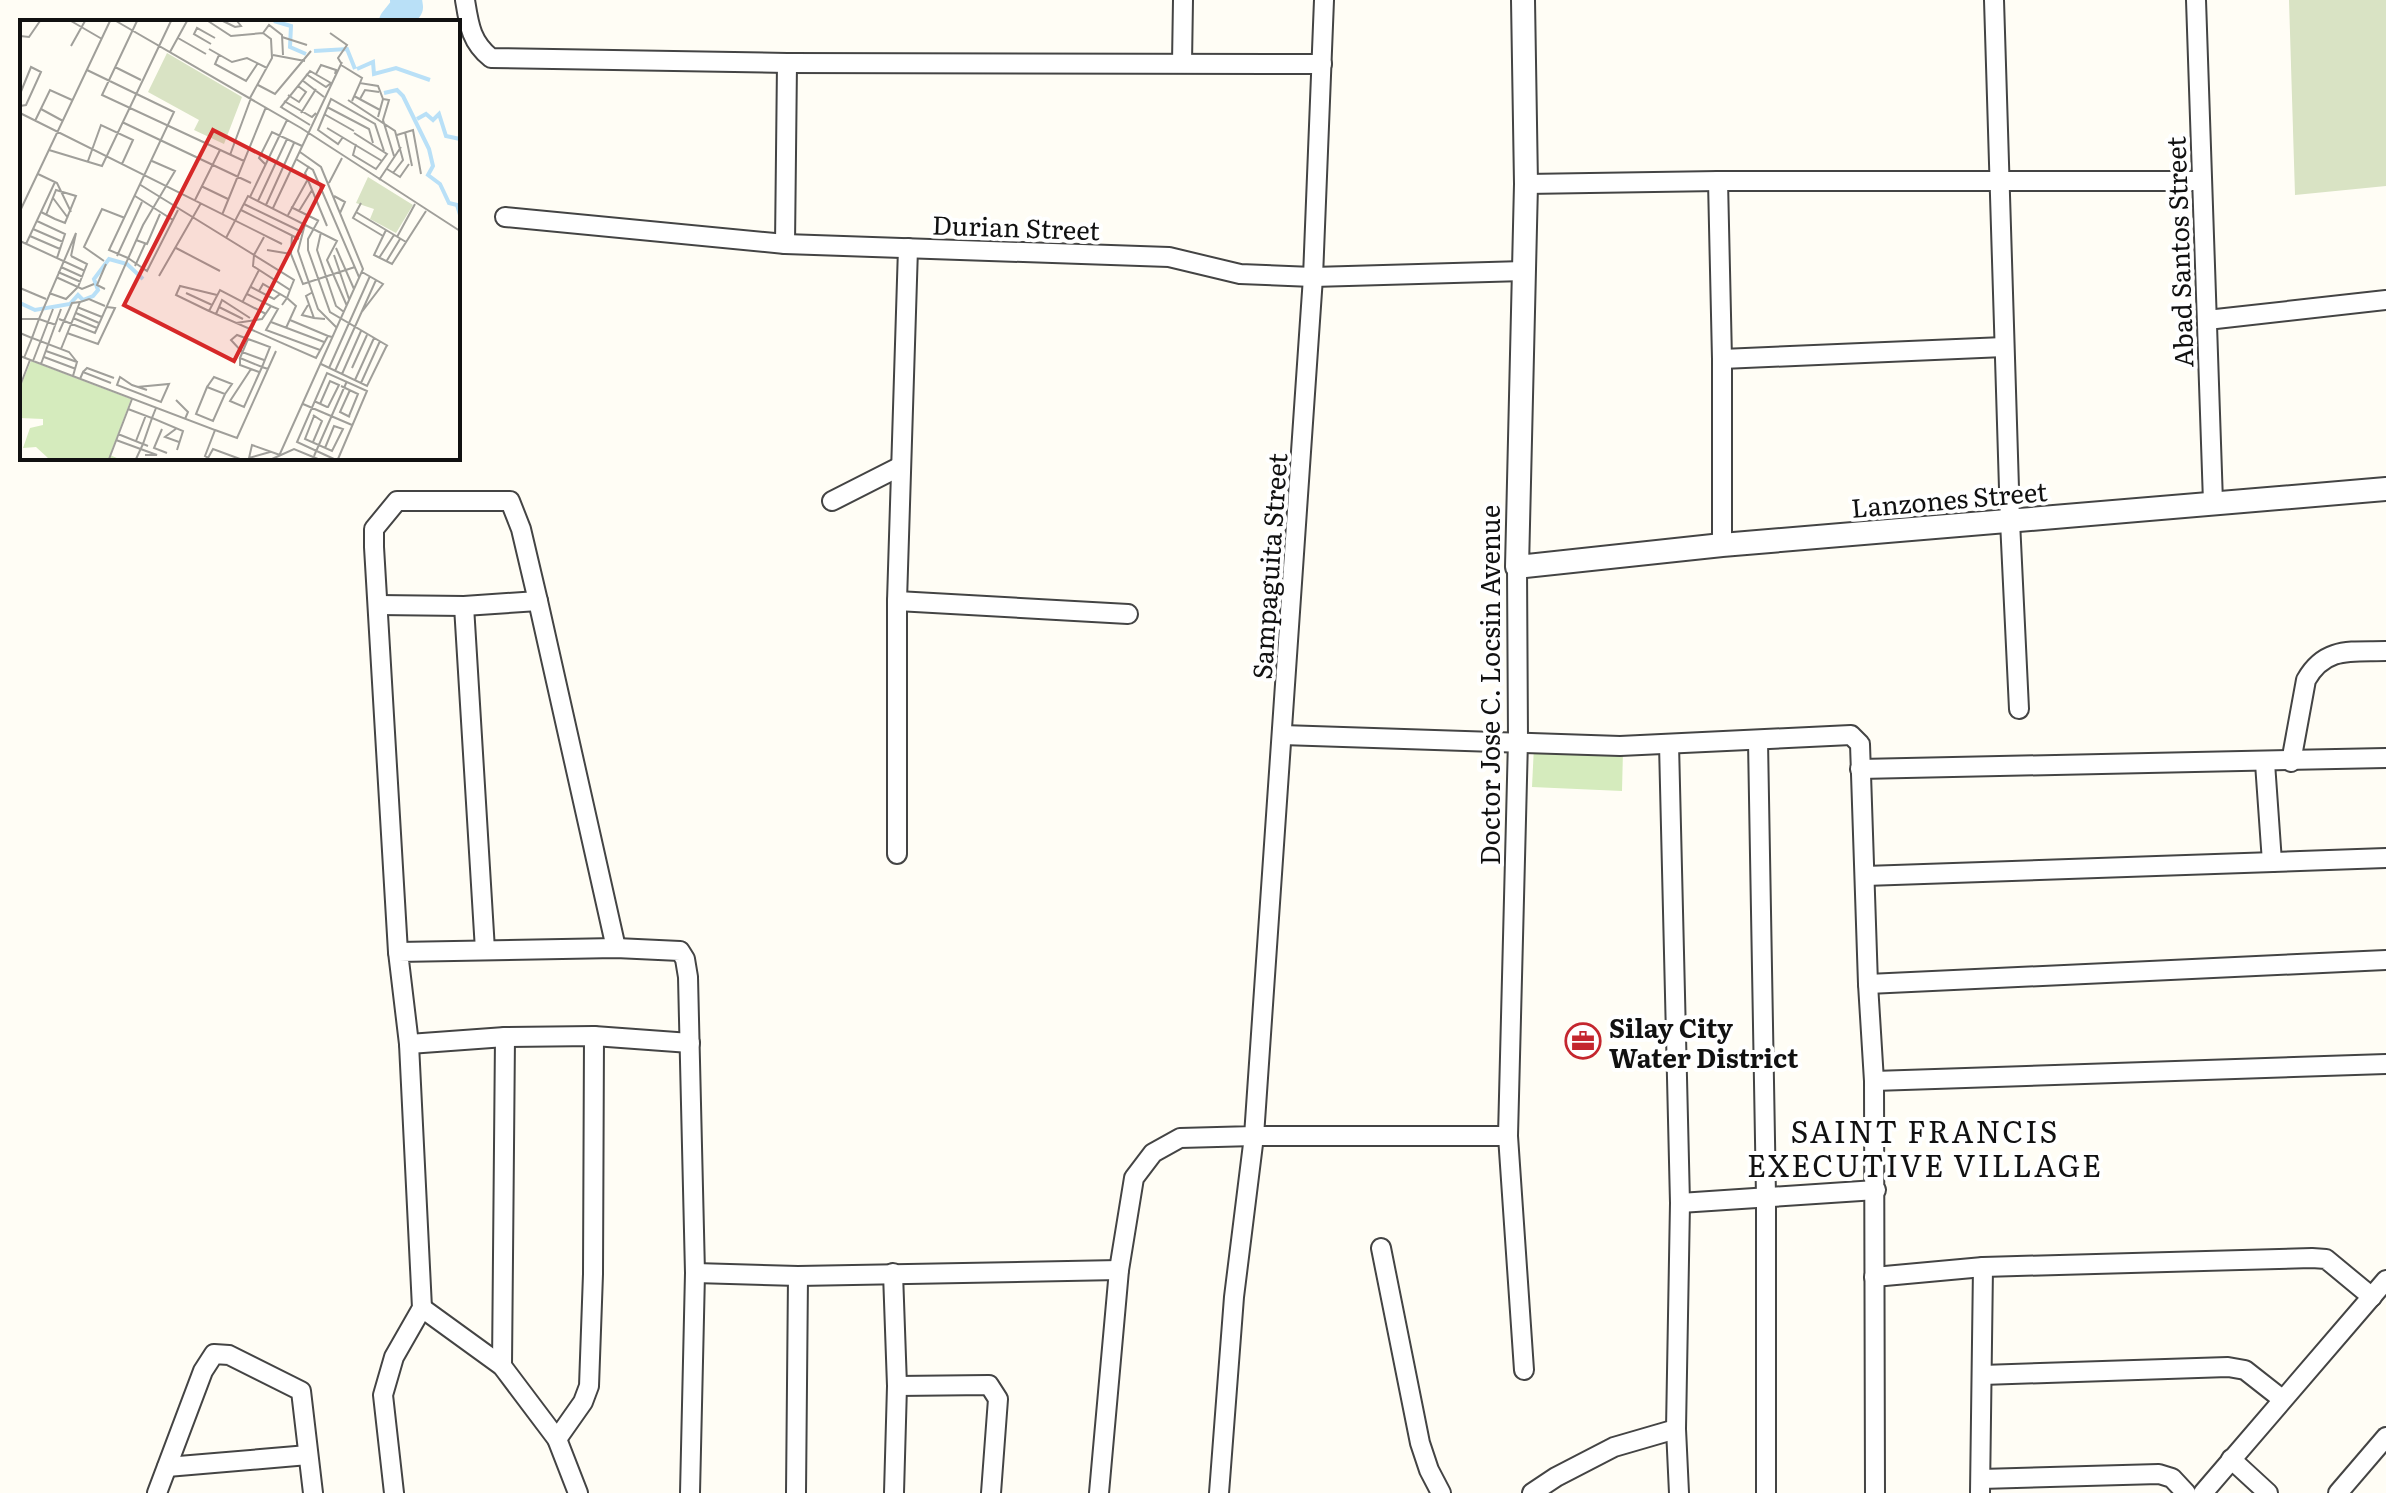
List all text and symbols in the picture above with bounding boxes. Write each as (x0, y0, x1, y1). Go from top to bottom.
inset map (20, 20, 460, 460)
street label: Abad Santos Street (2154, 135, 2202, 368)
street label: Durian Street (931, 204, 1101, 248)
street label: Sampaguita Street (1241, 451, 1295, 680)
street label: Lanzones Street (1849, 470, 2049, 526)
street label: Doctor Jose C. Locsin Avenue (1469, 505, 1508, 865)
place label: Silay City Water District (1609, 1007, 1799, 1076)
office icon: Silay City Water District (1564, 1022, 1602, 1060)
district label: SAINT FRANCIS EXECUTIVE VILLAGE (1747, 1108, 2103, 1186)

